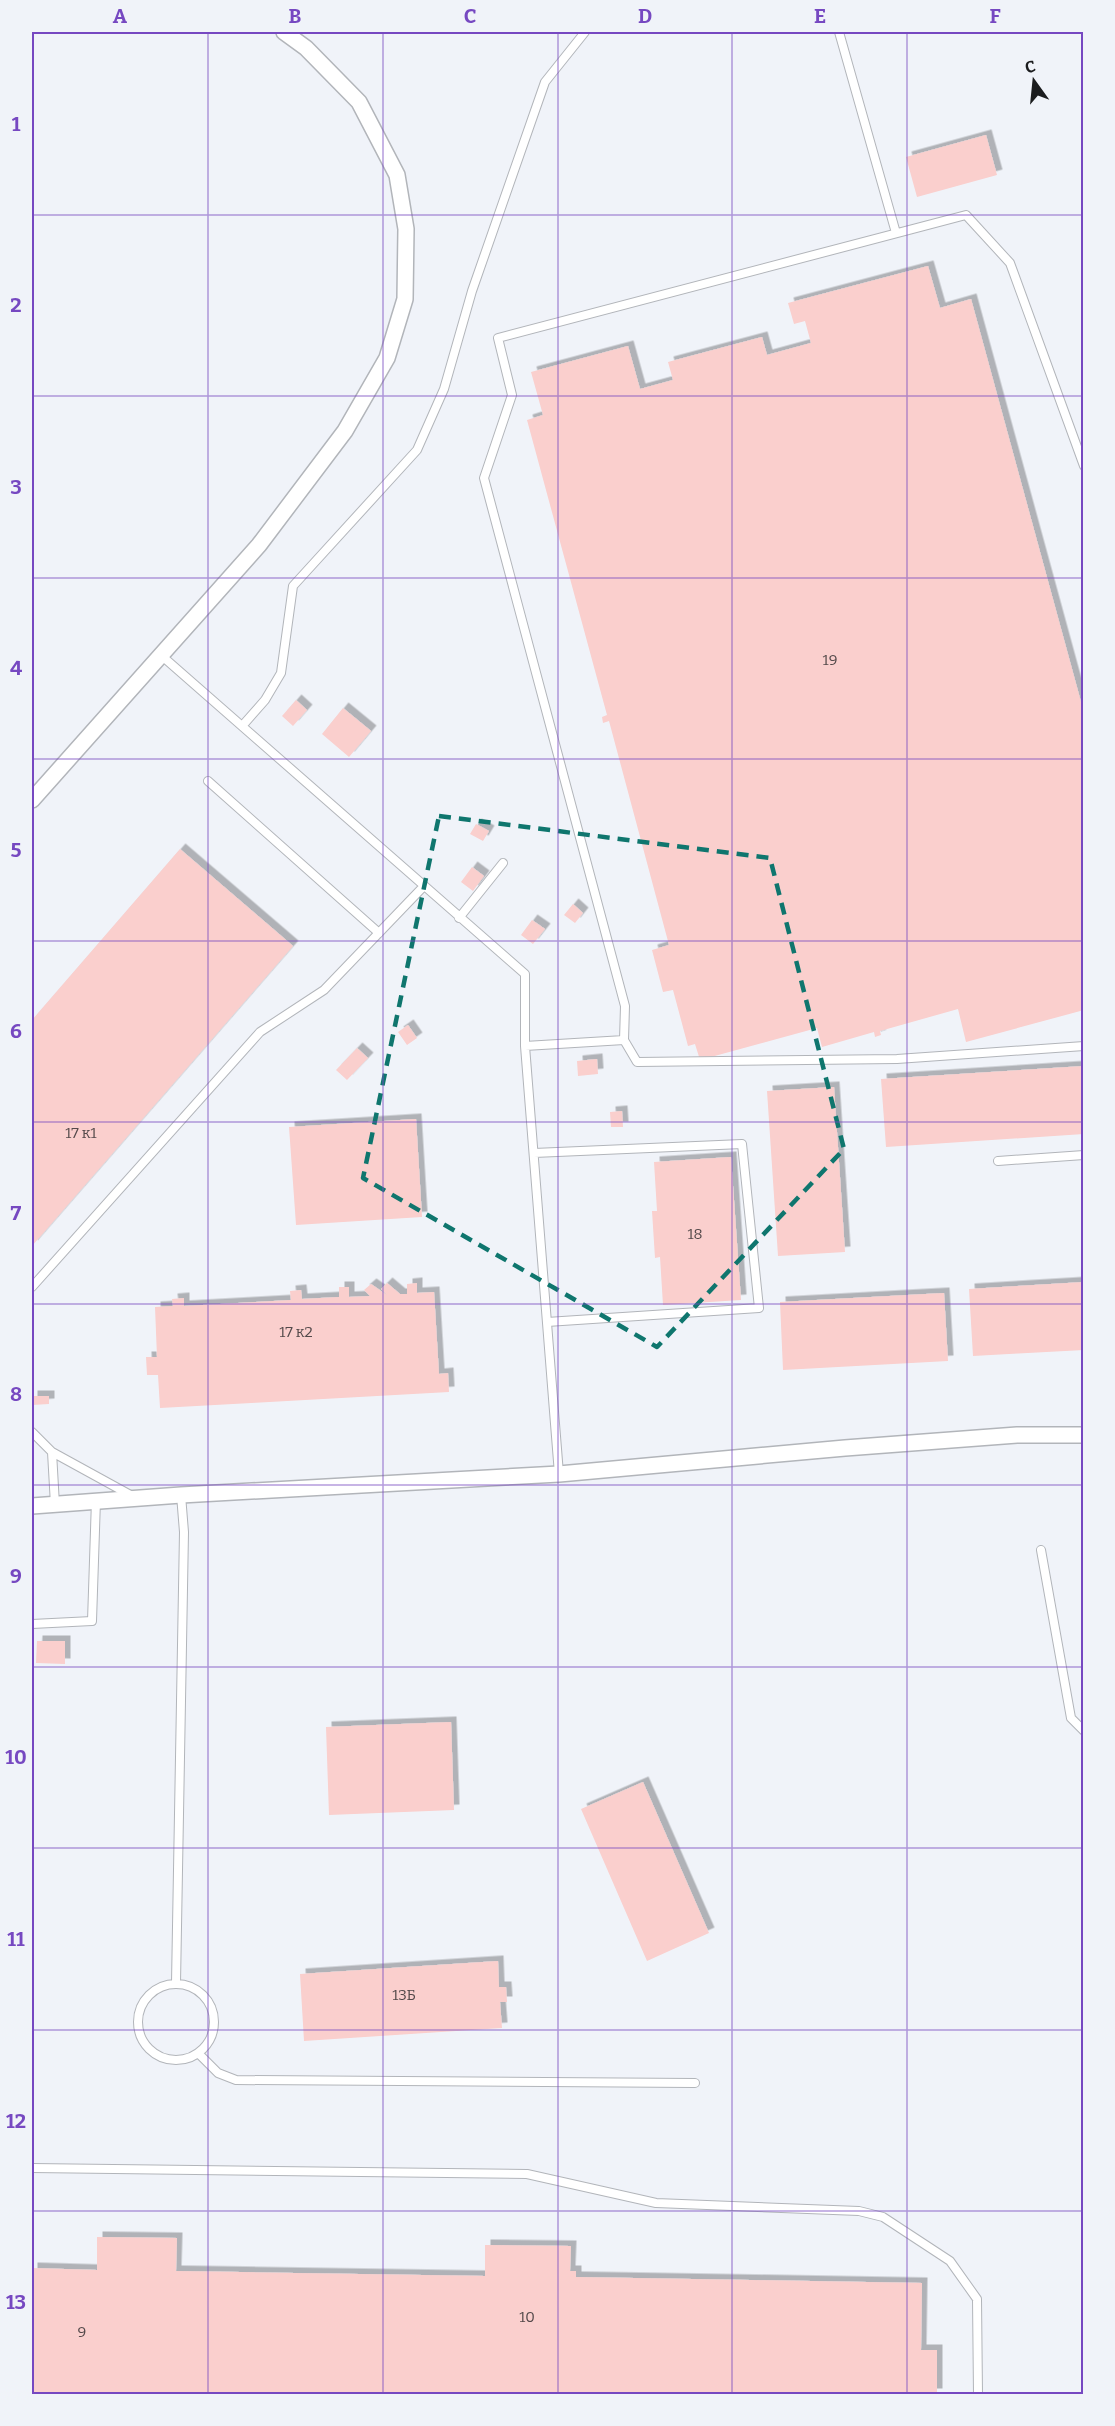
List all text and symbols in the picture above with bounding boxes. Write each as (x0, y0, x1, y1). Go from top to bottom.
text: A (113, 4, 128, 28)
text: B (289, 4, 302, 28)
text: C (464, 4, 476, 28)
text: D (638, 4, 652, 28)
text: E (814, 4, 826, 28)
text: F (989, 4, 1001, 28)
north arrow (1004, 51, 1064, 111)
text: С (1023, 57, 1038, 77)
text: 1 (12, 112, 21, 136)
text: 2 (10, 293, 22, 317)
text: 3 (10, 475, 22, 499)
house number: 19 (823, 651, 837, 669)
text: 4 (10, 656, 22, 680)
text: 5 (11, 838, 22, 862)
text: 6 (10, 1019, 22, 1043)
house number: 17 к1 (65, 1124, 97, 1142)
text: 7 (11, 1201, 22, 1225)
house number: 18 (687, 1225, 703, 1243)
house number: 17 к2 (279, 1323, 313, 1341)
text: 8 (10, 1382, 22, 1406)
text: 9 (10, 1564, 22, 1588)
text: 10 (5, 1745, 27, 1769)
text: 11 (7, 1927, 25, 1951)
house number: 13Б (392, 1986, 416, 2004)
text: 12 (6, 2109, 26, 2133)
text: 13 (6, 2290, 26, 2314)
house number: 10 (519, 2308, 535, 2326)
house number: 9 (78, 2323, 86, 2341)

